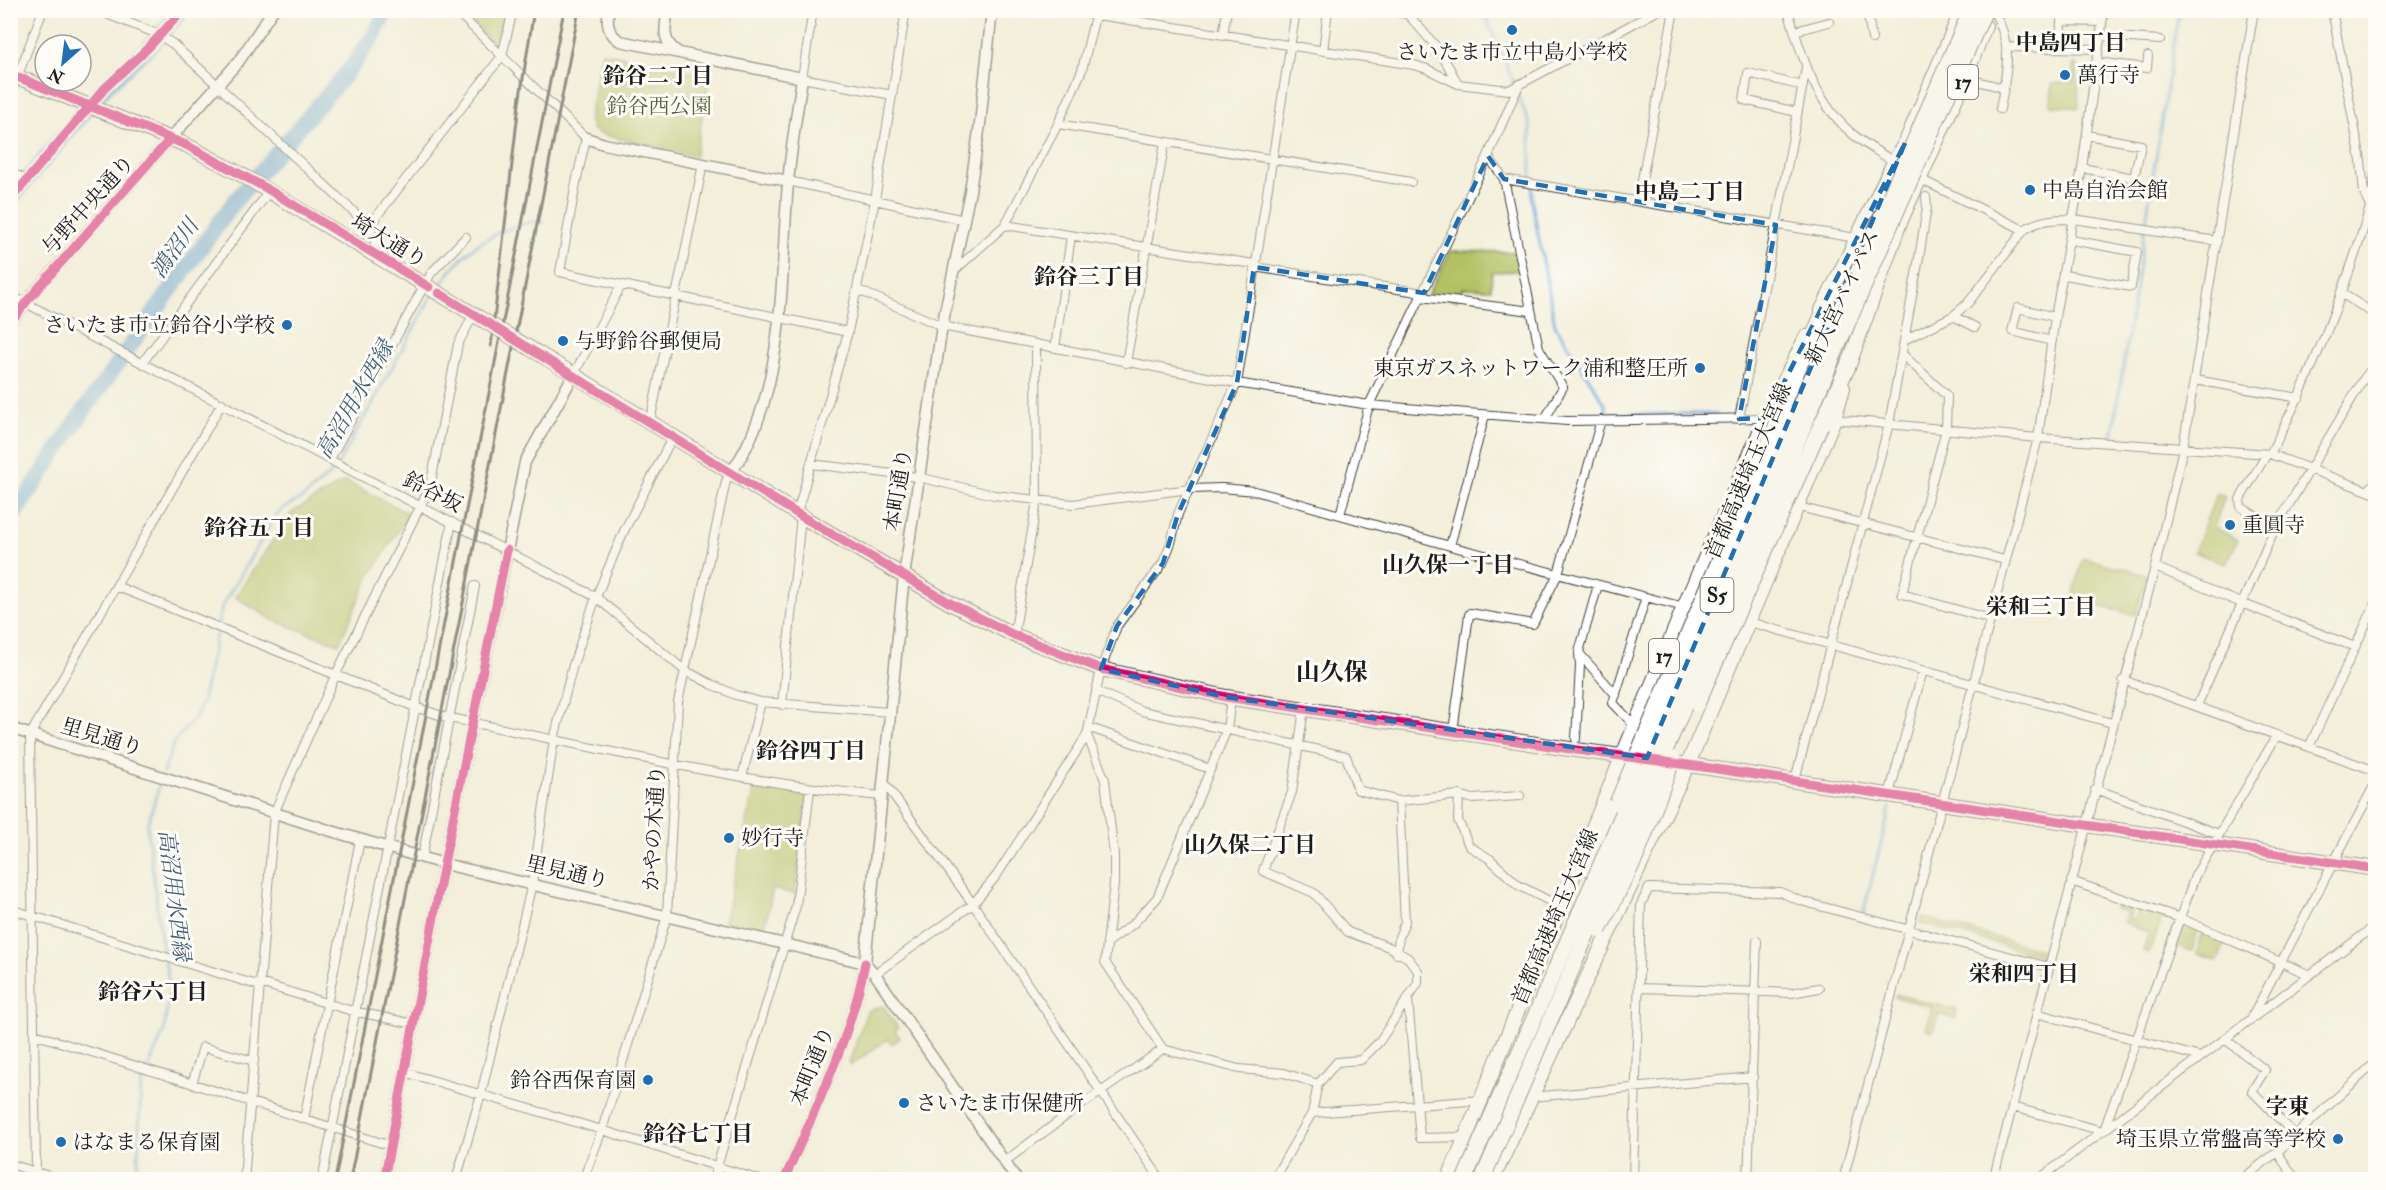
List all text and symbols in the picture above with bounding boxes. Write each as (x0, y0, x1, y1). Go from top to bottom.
marker: さいたま市立中島小学校 (1505, 23, 1519, 37)
district label: 中島四丁目 (2016, 29, 2126, 57)
north arrow (33, 33, 93, 93)
place label: さいたま市立中島小学校 (1397, 39, 1628, 66)
district label: 鈴谷二丁目 (603, 62, 713, 90)
place label: 萬行寺 (2077, 62, 2140, 89)
text: N (45, 63, 68, 88)
road number: 17 (1948, 65, 1978, 99)
marker: 萬行寺 (2058, 68, 2072, 82)
park label: 鈴谷西公園 (607, 93, 712, 120)
street label: 与野中央通り (36, 149, 141, 261)
place label: 中島自治会館 (2042, 177, 2168, 204)
district label: 中島二丁目 (1635, 178, 1745, 206)
marker: 中島自治会館 (2023, 183, 2037, 197)
street label: 埼大通り (346, 208, 432, 275)
water label: 鴻沼川 (144, 212, 206, 284)
street label: 新大宮バイパス (1799, 225, 1886, 369)
district label: 鈴谷三丁目 (1034, 263, 1144, 291)
place label: さいたま市立鈴谷小学校 (44, 312, 275, 339)
marker: さいたま市立鈴谷小学校 (280, 318, 294, 332)
place label: 与野鈴谷郵便局 (575, 328, 722, 355)
water label: 高沼用水西縁 (310, 333, 401, 464)
marker: 与野鈴谷郵便局 (556, 334, 570, 348)
place label: 東京ガスネットワーク浦和整圧所 (1373, 355, 1688, 382)
marker: 東京ガスネットワーク浦和整圧所 (1693, 361, 1707, 375)
street label: 首都高速埼玉大宮線 (1699, 379, 1798, 563)
street label: 本町通り (879, 446, 918, 534)
street label: 鈴谷坂 (399, 466, 467, 519)
place label: 重圓寺 (2242, 512, 2305, 539)
district label: 鈴谷五丁目 (204, 514, 314, 542)
marker: 重圓寺 (2223, 518, 2237, 532)
district label: 山久保一丁目 (1382, 551, 1514, 579)
road number: S5 (1700, 578, 1734, 612)
district label: 栄和三丁目 (1986, 593, 2096, 621)
road number: 17 (1649, 639, 1679, 673)
district label: 山久保 (1296, 657, 1368, 688)
street label: 里見通り (58, 712, 146, 763)
district label: 鈴谷四丁目 (756, 737, 866, 765)
street label: かやの木通り (638, 764, 671, 892)
place label: 妙行寺 (741, 825, 804, 852)
street label: 首都高速埼玉大宮線 (1506, 825, 1605, 1009)
water label: 高沼用水西縁 (152, 828, 196, 965)
marker: 妙行寺 (722, 831, 736, 845)
district label: 山久保二丁目 (1184, 831, 1316, 859)
street label: 里見通り (523, 850, 611, 895)
district label: 栄和四丁目 (1969, 960, 2079, 988)
district label: 鈴谷六丁目 (98, 978, 208, 1006)
street label: 本町通り (784, 1022, 841, 1110)
place label: 鈴谷西保育園 (510, 1067, 636, 1094)
marker: 鈴谷西保育園 (641, 1073, 655, 1087)
place label: さいたま市保健所 (916, 1090, 1084, 1117)
district label: 字東 (2266, 1093, 2310, 1121)
marker: さいたま市保健所 (897, 1096, 911, 1110)
district label: 鈴谷七丁目 (643, 1120, 753, 1148)
place label: 埼玉県立常盤高等学校 (2116, 1126, 2326, 1153)
place label: はなまる保育園 (73, 1129, 220, 1156)
marker: 埼玉県立常盤高等学校 (2331, 1132, 2345, 1146)
marker: はなまる保育園 (54, 1135, 68, 1149)

